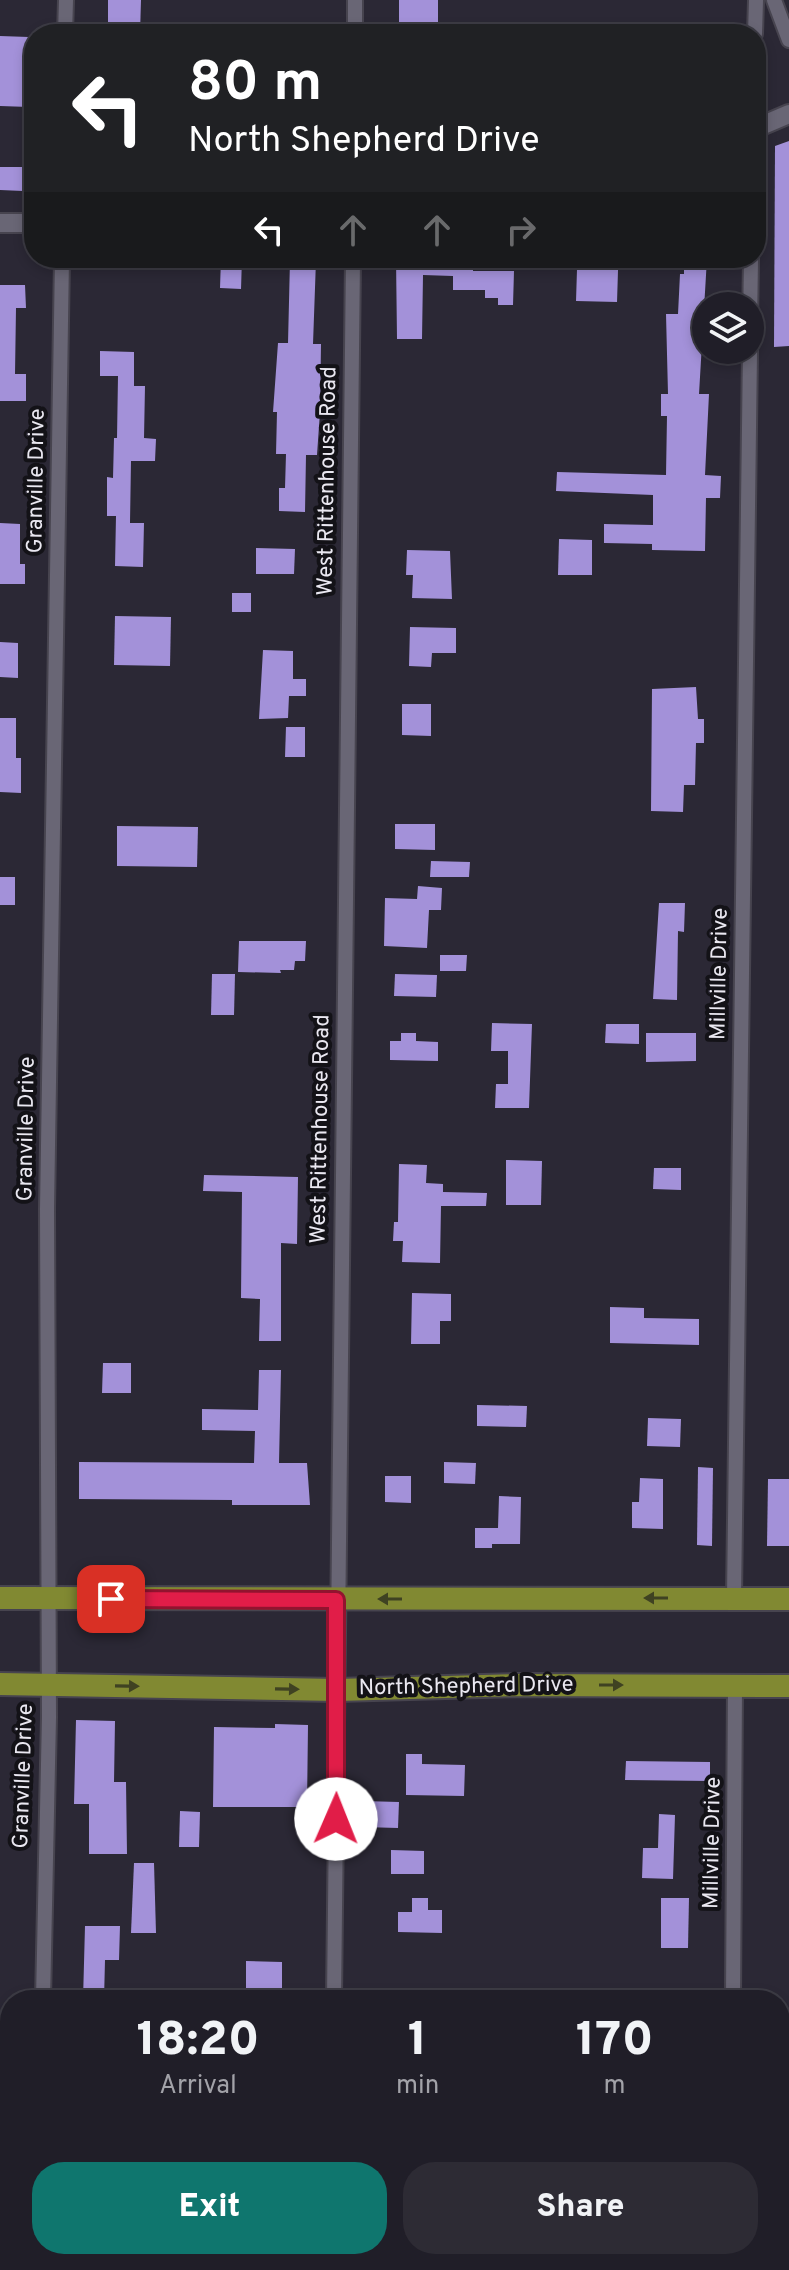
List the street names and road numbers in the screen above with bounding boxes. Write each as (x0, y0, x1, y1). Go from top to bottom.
street label: West Rittenhouse Road (313, 366, 343, 596)
street label: Granville Drive (22, 408, 52, 554)
street label: Millville Drive (705, 908, 735, 1040)
street label: West Rittenhouse Road (306, 1014, 336, 1244)
street label: Granville Drive (12, 1056, 42, 1202)
street label: North Shepherd Drive (358, 1672, 574, 1702)
street label: Granville Drive (8, 1703, 40, 1849)
street label: Millville Drive (698, 1777, 728, 1909)

